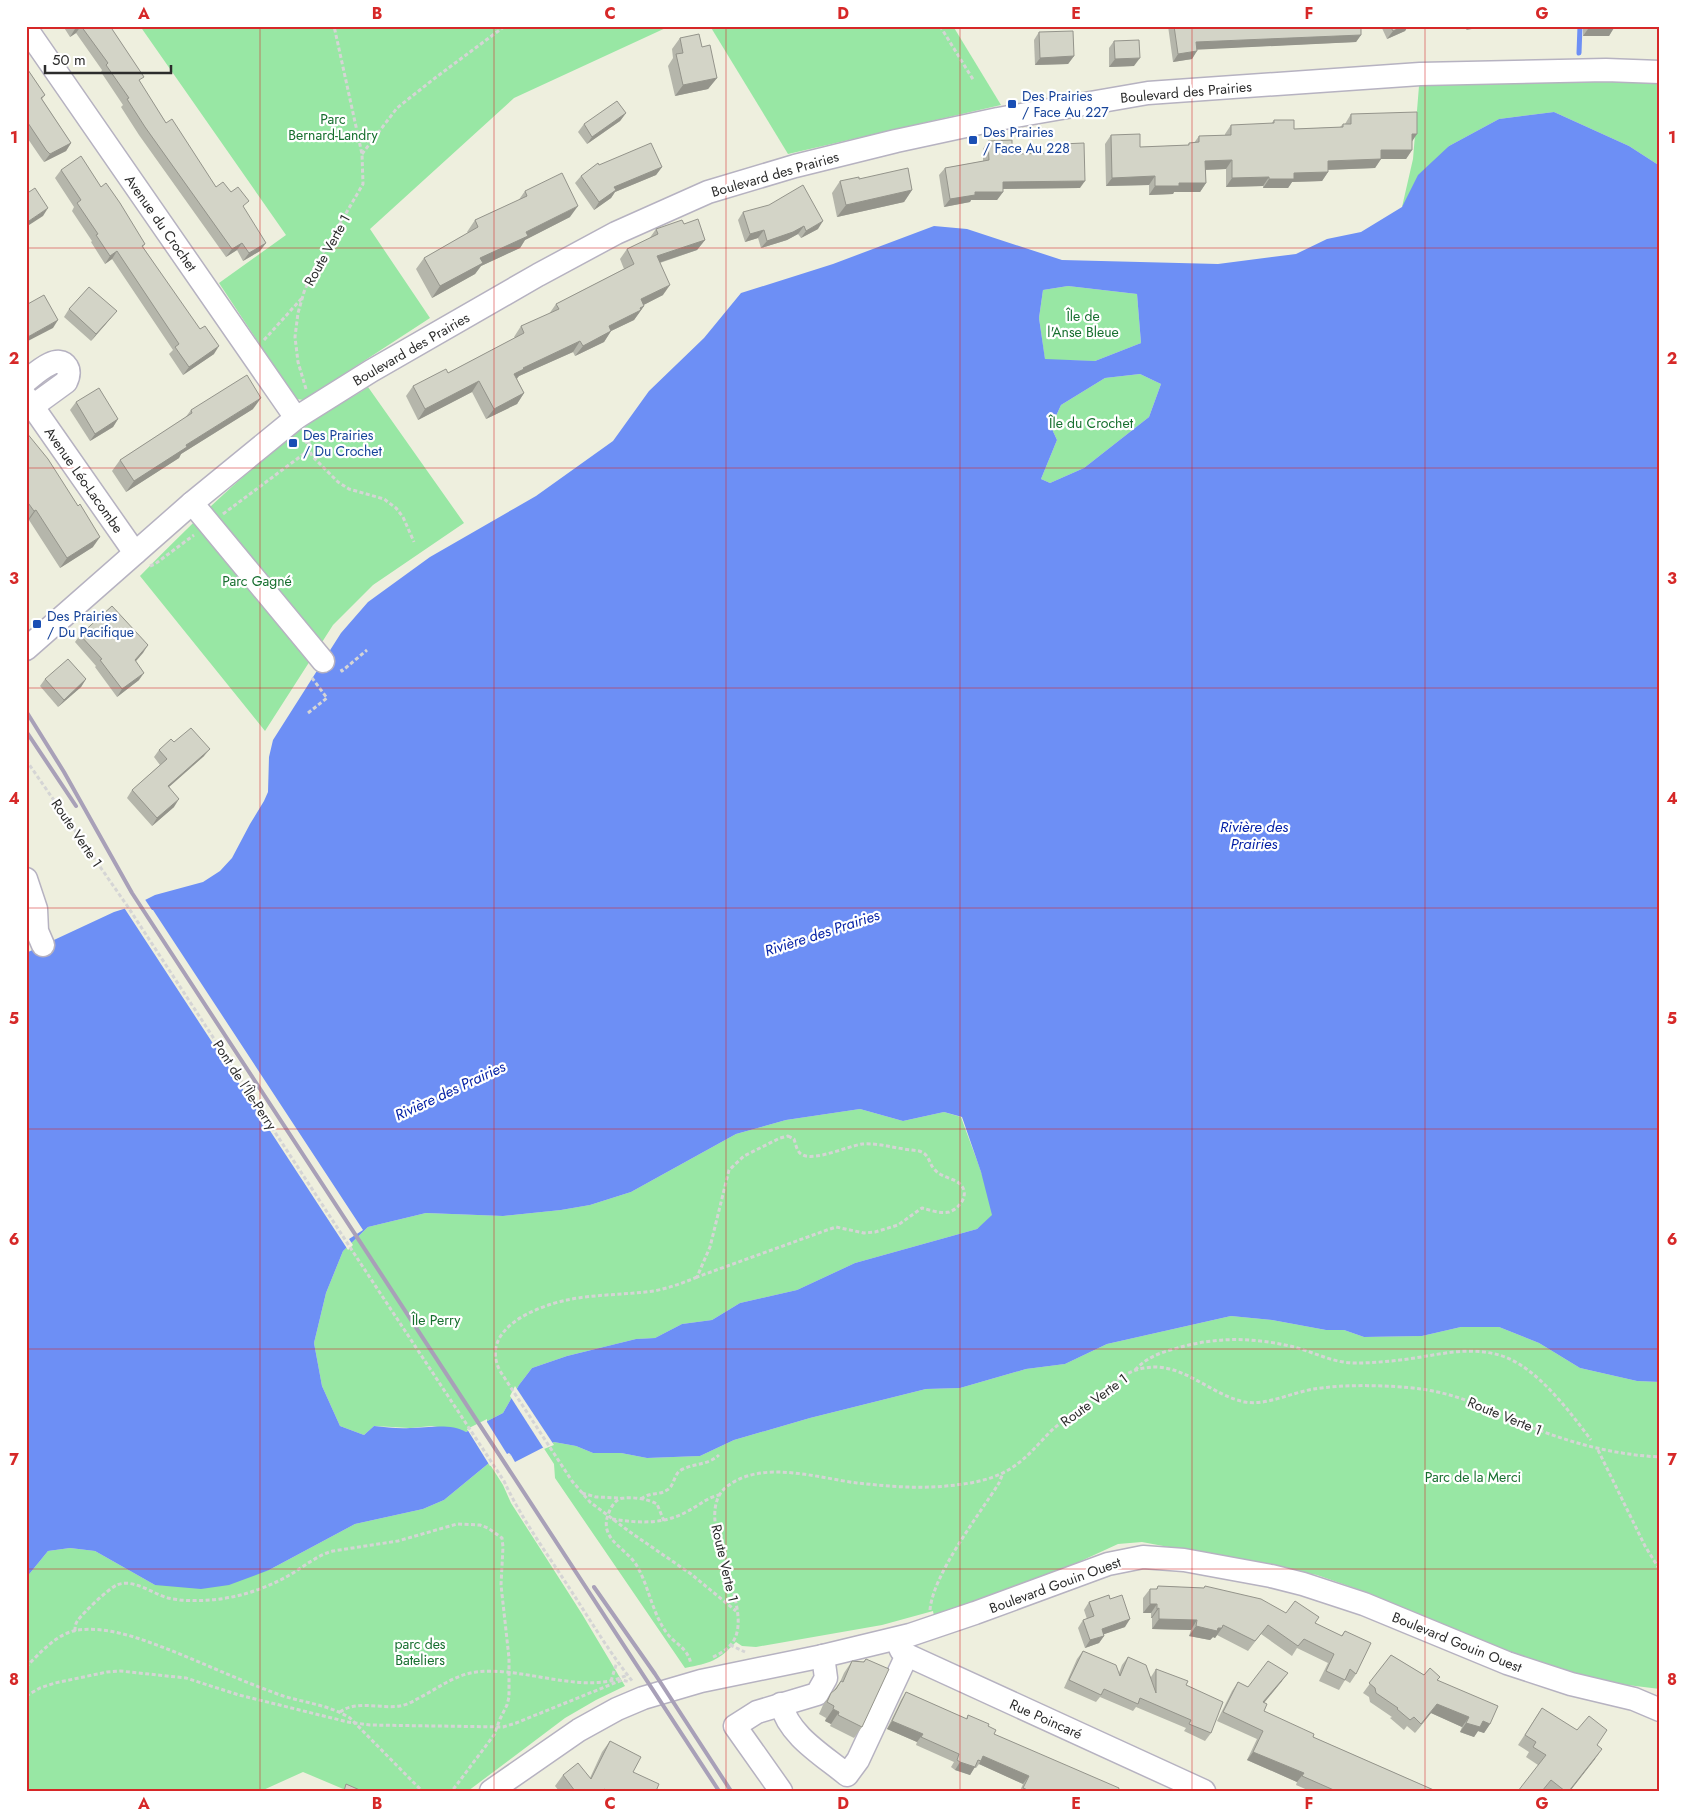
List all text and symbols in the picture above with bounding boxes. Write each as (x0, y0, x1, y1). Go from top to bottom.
text: A (137, 2, 150, 25)
text: B (372, 2, 382, 25)
text: C (604, 2, 616, 25)
text: D (837, 2, 849, 25)
text: E (1071, 2, 1081, 25)
text: F (1305, 2, 1313, 25)
text: G (1535, 2, 1549, 25)
scale bar (45, 42, 171, 74)
text: 50 m (52, 49, 86, 71)
street label: Boulevard des Prairies (1119, 76, 1253, 108)
place label: Des Prairies / Face Au 227 (1022, 86, 1109, 122)
marker: Des Prairies / Face Au 227 (1006, 98, 1018, 110)
park label: Parc Bernard-Landry (288, 109, 379, 145)
place label: Des Prairies / Face Au 228 (983, 122, 1070, 158)
text: 1 (10, 126, 18, 149)
text: 1 (1668, 126, 1676, 149)
marker: Des Prairies / Face Au 228 (967, 134, 979, 146)
street label: Boulevard des Prairies (709, 146, 841, 202)
street label: Avenue du Crochet (120, 171, 202, 276)
street label: Route Verte 1 (299, 211, 355, 289)
park label: Île de l'Anse Bleue (1047, 306, 1119, 342)
street label: Boulevard des Prairies (349, 307, 473, 391)
text: 2 (9, 347, 19, 370)
text: 2 (1667, 347, 1677, 370)
park label: Île du Crochet (1048, 413, 1134, 433)
street label: Avenue Léo-Lacombe (40, 423, 128, 537)
place label: Des Prairies / Du Crochet (303, 425, 383, 461)
marker: Des Prairies / Du Crochet (287, 437, 299, 449)
text: 3 (9, 567, 19, 590)
text: 3 (1667, 567, 1677, 590)
park label: Parc Gagné (222, 571, 292, 591)
place label: Des Prairies / Du Pacifique (47, 606, 134, 642)
marker: Des Prairies / Du Pacifique (31, 618, 43, 630)
text: 4 (8, 787, 20, 810)
text: 4 (1666, 787, 1678, 810)
street label: Route Verte 1 (47, 795, 107, 871)
water label: Rivière des Prairies (1220, 816, 1288, 855)
water label: Rivière des Prairies (762, 904, 882, 962)
text: 5 (9, 1007, 19, 1030)
text: 5 (1667, 1007, 1677, 1030)
street label: Pont de l'Île-Perry (208, 1036, 282, 1135)
water label: Rivière des Prairies (391, 1056, 509, 1126)
text: 6 (9, 1228, 19, 1251)
text: 6 (1667, 1228, 1677, 1251)
park label: Île Perry (411, 1310, 461, 1330)
street label: Route Verte 1 (1056, 1369, 1132, 1431)
street label: Route Verte 1 (1465, 1392, 1545, 1440)
text: 7 (9, 1448, 19, 1471)
text: 7 (1667, 1448, 1677, 1471)
park label: Parc de la Merci (1425, 1467, 1521, 1487)
street label: Route Verte 1 (706, 1522, 744, 1604)
street label: Boulevard Gouin Ouest (986, 1552, 1124, 1618)
street label: Boulevard Gouin Ouest (1389, 1607, 1526, 1677)
park label: parc des Bateliers (394, 1634, 446, 1670)
text: 8 (9, 1668, 19, 1691)
text: 8 (1667, 1668, 1677, 1691)
street label: Rue Poincaré (1006, 1694, 1086, 1744)
text: A (137, 1792, 150, 1815)
text: B (372, 1792, 382, 1815)
text: C (604, 1792, 616, 1815)
text: D (837, 1792, 849, 1815)
text: E (1071, 1792, 1081, 1815)
text: F (1305, 1792, 1313, 1815)
text: G (1535, 1792, 1549, 1815)

